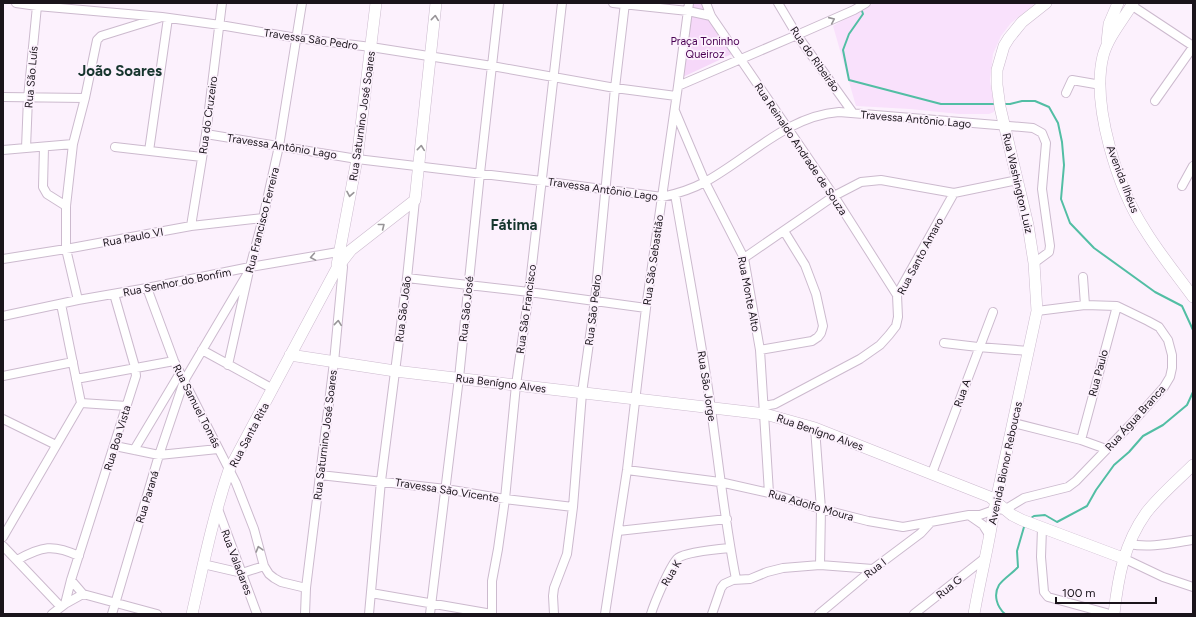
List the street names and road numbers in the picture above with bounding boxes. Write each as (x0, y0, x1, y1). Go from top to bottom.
street label: Rua do Ribeirão (787, 24, 842, 95)
street label: Travessa São Pedro (263, 26, 359, 53)
street label: Rua São Luís (22, 45, 41, 109)
street label: Rua Saturnino José Soares (347, 50, 378, 182)
street label: Rua do Cruzeiro (197, 75, 220, 155)
street label: Rua Reinaldo Andrade de Souza (751, 81, 850, 218)
street label: Travessa Antônio Lago (860, 108, 972, 131)
street label: Travessa Antônio Lago (226, 131, 338, 162)
street label: Rua Washington Luiz (1000, 132, 1035, 235)
street label: Avenida Ilhéus (1104, 144, 1141, 215)
street label: Rua Francisco Ferreira (243, 166, 282, 274)
street label: Travessa Antônio Lago (547, 175, 659, 204)
street label: Rua São Sebastião (641, 214, 666, 306)
street label: Rua Santo Amaro (895, 215, 946, 297)
street label: Rua Paulo VI (102, 225, 165, 250)
street label: Rua Monte Alto (735, 255, 762, 333)
street label: Rua São Francisco (514, 264, 539, 355)
street label: Rua Senhor do Bonfim (122, 266, 232, 299)
street label: Rua São Pedro (583, 274, 604, 346)
street label: Rua São João (393, 275, 414, 343)
street label: Rua São José (457, 276, 476, 343)
street label: Rua Paulo (1086, 348, 1111, 398)
street label: Rua São Jorge (695, 350, 718, 422)
street label: Rua Samuel Tomás (170, 362, 223, 450)
street label: Rua Saturnino José Soares (311, 369, 340, 501)
street label: Rua Benígno Alves (455, 371, 547, 395)
street label: Rua A (951, 377, 974, 409)
street label: Rua Água Branca (1103, 383, 1168, 454)
street label: Avenida Bionor Reboucas (986, 400, 1025, 526)
street label: Rua Santa Rita (227, 401, 272, 470)
street label: Rua Boa Vista (101, 404, 134, 472)
street label: Rua Benígno Alves (775, 412, 865, 453)
street label: Rua Paraná (133, 469, 162, 525)
street label: Travessa São Vicente (394, 476, 500, 505)
street label: Rua Adolfo Moura (767, 487, 855, 524)
street label: Rua Valadares (218, 528, 255, 597)
street label: Rua I (862, 556, 889, 581)
street label: Rua K (659, 558, 684, 589)
street label: Rua G (934, 573, 965, 602)

